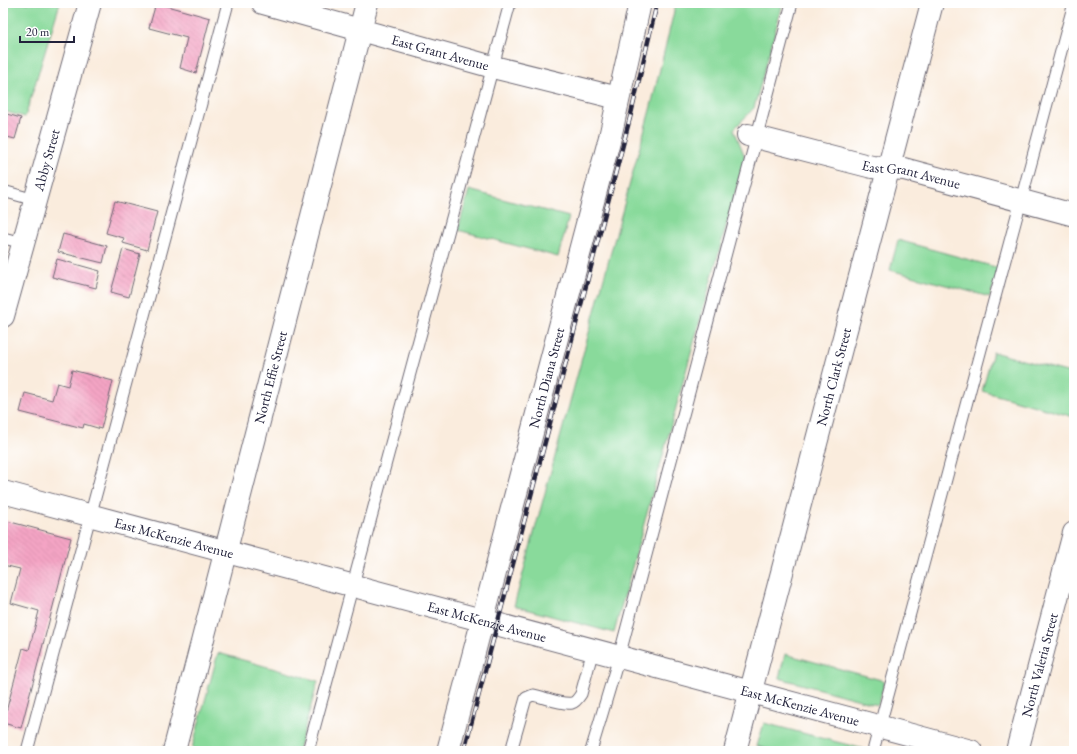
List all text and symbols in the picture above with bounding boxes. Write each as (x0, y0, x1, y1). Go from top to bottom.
scale bar (20, 18, 74, 44)
text: 20 m (26, 24, 50, 40)
street label: East Grant Avenue (390, 30, 491, 75)
street label: Abby Street (29, 126, 64, 194)
street label: East Grant Avenue (860, 156, 963, 193)
street label: North Diana Street (525, 325, 569, 430)
street label: North Clark Street (812, 325, 855, 428)
street label: North Effie Street (250, 328, 291, 425)
street label: East McKenzie Avenue (112, 513, 236, 562)
street label: East McKenzie Avenue (425, 597, 549, 646)
street label: North Valeria Street (1017, 610, 1062, 719)
street label: East McKenzie Avenue (738, 681, 862, 730)

